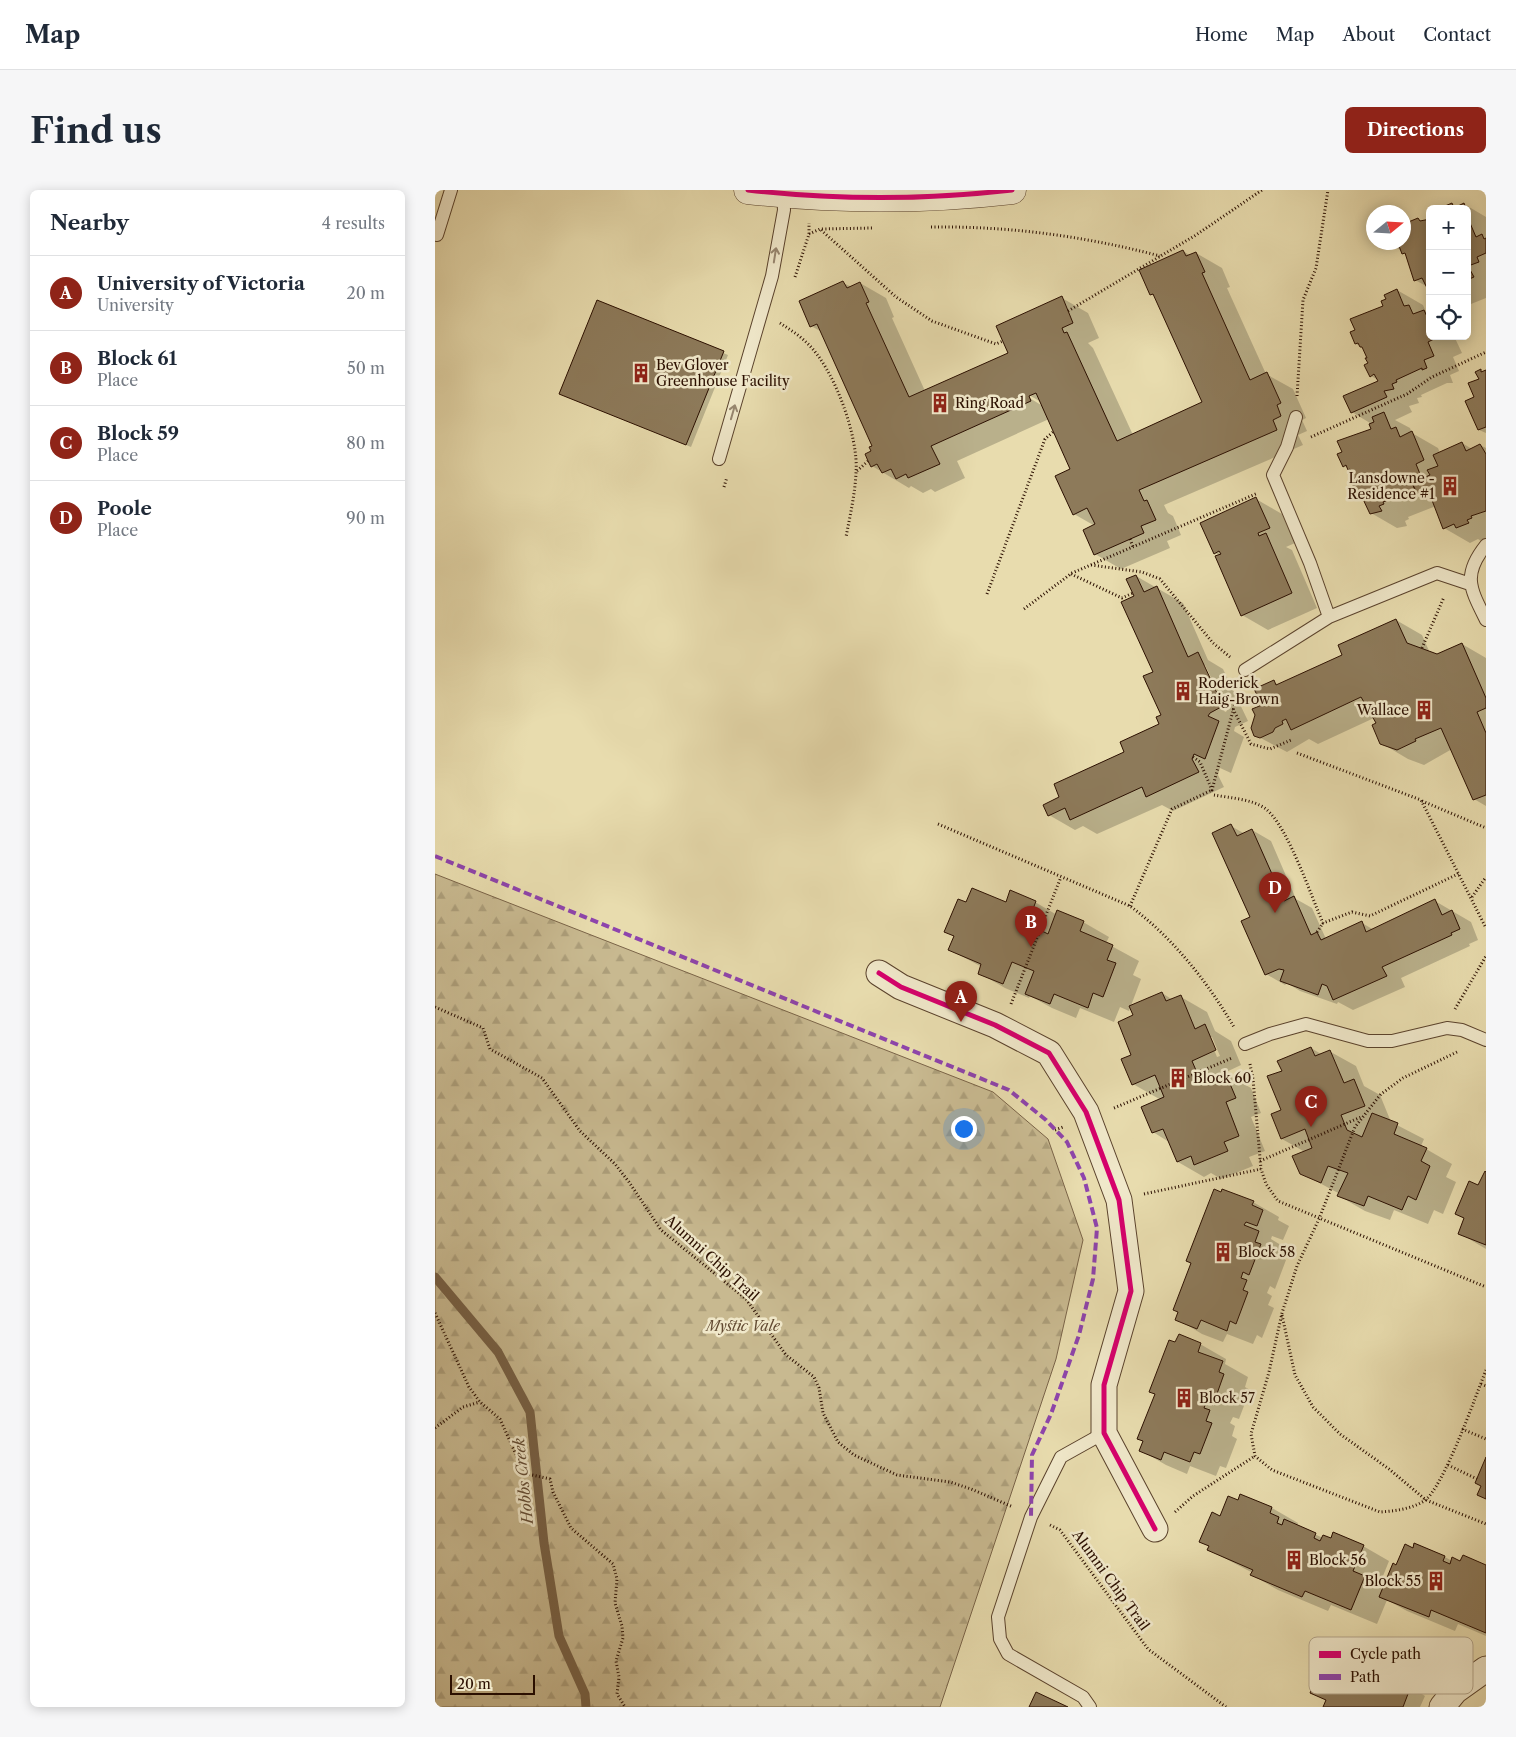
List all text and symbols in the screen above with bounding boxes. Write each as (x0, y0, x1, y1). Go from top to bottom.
text: Map (25, 20, 80, 49)
text: Home (1195, 24, 1248, 46)
text: Map (1276, 24, 1314, 46)
text: About (1342, 24, 1395, 46)
text: Contact (1423, 24, 1491, 46)
button: Directions (1345, 107, 1486, 153)
text: Find us (30, 109, 162, 152)
north arrow (1366, 205, 1411, 250)
map controls (1426, 205, 1471, 340)
button: + (1426, 205, 1471, 250)
text: Nearby (50, 210, 129, 235)
text: 4 results (322, 213, 385, 233)
one-way arrow (771, 248, 781, 264)
button: − (1426, 250, 1471, 295)
text: University of Victoria (97, 272, 305, 295)
text: A (60, 283, 72, 303)
text: 20 m (346, 283, 385, 303)
text: University (97, 295, 174, 315)
button: locate (1426, 295, 1471, 340)
text: Block 61 (97, 347, 177, 370)
place label: Bev Glover Greenhouse Facility (656, 356, 790, 390)
text: B (60, 358, 72, 378)
text: 50 m (347, 358, 385, 378)
building icon: Bev Glover Greenhouse Facility (630, 362, 652, 384)
text: Place (97, 370, 138, 390)
building icon: Ring Road (929, 392, 951, 414)
place label: Ring Road (955, 394, 1024, 412)
one-way arrow (728, 404, 738, 420)
text: Block 59 (97, 422, 179, 445)
text: C (60, 433, 72, 453)
text: 80 m (346, 433, 385, 453)
text: Place (97, 445, 138, 465)
place label: Lansdowne - Residence #1 (1347, 469, 1435, 503)
building icon: Lansdowne - Residence #1 (1439, 475, 1461, 497)
text: Poole (97, 497, 152, 520)
text: D (59, 508, 73, 528)
text: 90 m (346, 508, 385, 528)
text: Place (97, 520, 138, 540)
place label: Roderick Haig-Brown (1198, 674, 1279, 708)
building icon: Roderick Haig-Brown (1172, 680, 1194, 702)
building icon: Wallace (1413, 699, 1435, 721)
place label: Wallace (1356, 701, 1409, 719)
pin: D (1259, 872, 1291, 913)
pin: B (1015, 906, 1047, 947)
pin: A (945, 981, 977, 1022)
building icon: Block 60 (1167, 1067, 1189, 1089)
place label: Block 60 (1193, 1069, 1252, 1087)
pin: C (1295, 1086, 1327, 1127)
your location (951, 1116, 977, 1142)
street label: Alumni Chip Trail (661, 1210, 763, 1305)
building icon: Block 58 (1212, 1241, 1234, 1263)
place label: Block 58 (1238, 1243, 1295, 1261)
park label: Mystic Vale (704, 1317, 781, 1335)
building icon: Block 57 (1173, 1387, 1195, 1409)
place label: Block 57 (1199, 1389, 1255, 1407)
water label: Hobbs Creek (509, 1437, 537, 1526)
street label: Alumni Chip Trail (1068, 1525, 1154, 1634)
building icon: Block 56 (1283, 1549, 1305, 1571)
place label: Block 56 (1309, 1551, 1366, 1569)
building icon: Block 55 (1425, 1570, 1447, 1592)
place label: Block 55 (1364, 1572, 1421, 1590)
legend (1309, 1637, 1473, 1694)
text: Cycle path (1350, 1645, 1421, 1663)
text: Path (1350, 1668, 1380, 1686)
scale bar (450, 1672, 535, 1695)
text: 20 m (457, 1675, 491, 1693)

